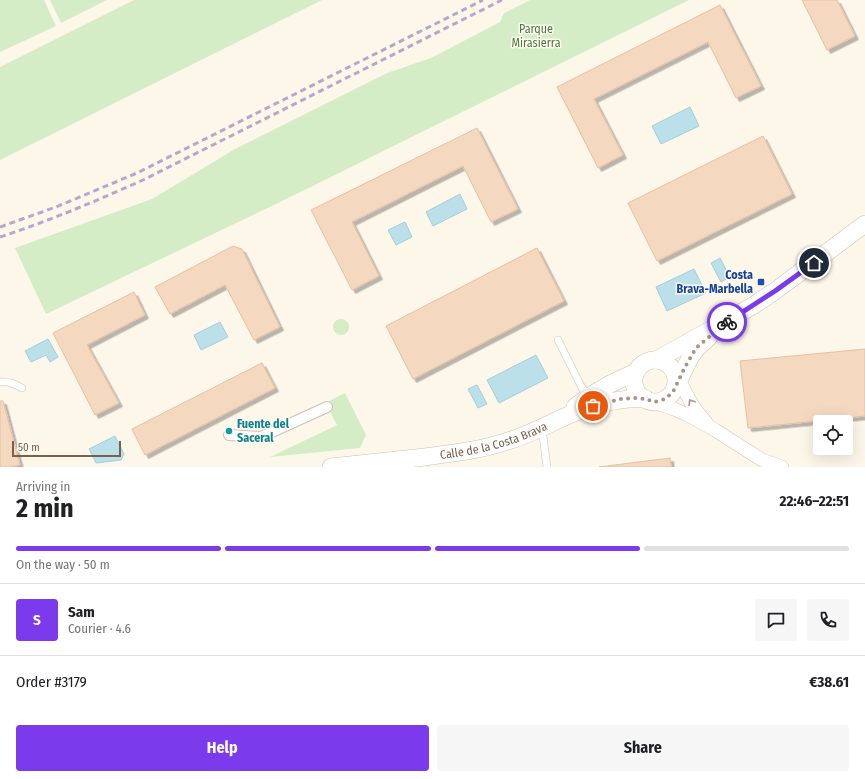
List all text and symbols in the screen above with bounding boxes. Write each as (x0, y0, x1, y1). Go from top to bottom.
park label: Parque Mirasierra (511, 22, 561, 50)
pin (797, 246, 831, 280)
icon: home (803, 252, 825, 274)
place label: Costa Brava-Marbella (677, 268, 753, 296)
marker: Costa Brava-Marbella (756, 277, 766, 287)
courier (707, 302, 747, 342)
icon: bike (716, 311, 738, 333)
pin (576, 389, 610, 423)
icon: bag (582, 395, 604, 417)
one-way arrow (688, 399, 695, 406)
map controls (813, 415, 853, 455)
button: locate (813, 415, 853, 455)
place label: Fuente del Saceral (237, 417, 290, 445)
street label: Calle de la Costa Brava (439, 419, 549, 462)
marker: Fuente del Saceral (224, 426, 234, 436)
scale bar (12, 439, 121, 458)
text: 50 m (18, 441, 40, 454)
text: Arriving in (16, 479, 70, 494)
text: 22:46–22:51 (779, 492, 849, 510)
text: 2 min (16, 493, 74, 524)
text: On the way · 50 m (16, 557, 110, 572)
button: chat (755, 599, 797, 641)
button: phone (807, 599, 849, 641)
text: Sam (68, 603, 95, 621)
text: S (33, 611, 41, 629)
text: Courier · 4.6 (68, 621, 131, 636)
text: Order #3179 (16, 673, 87, 691)
text: €38.61 (809, 673, 849, 691)
button: Help (16, 725, 429, 771)
button: Share (437, 725, 849, 771)

